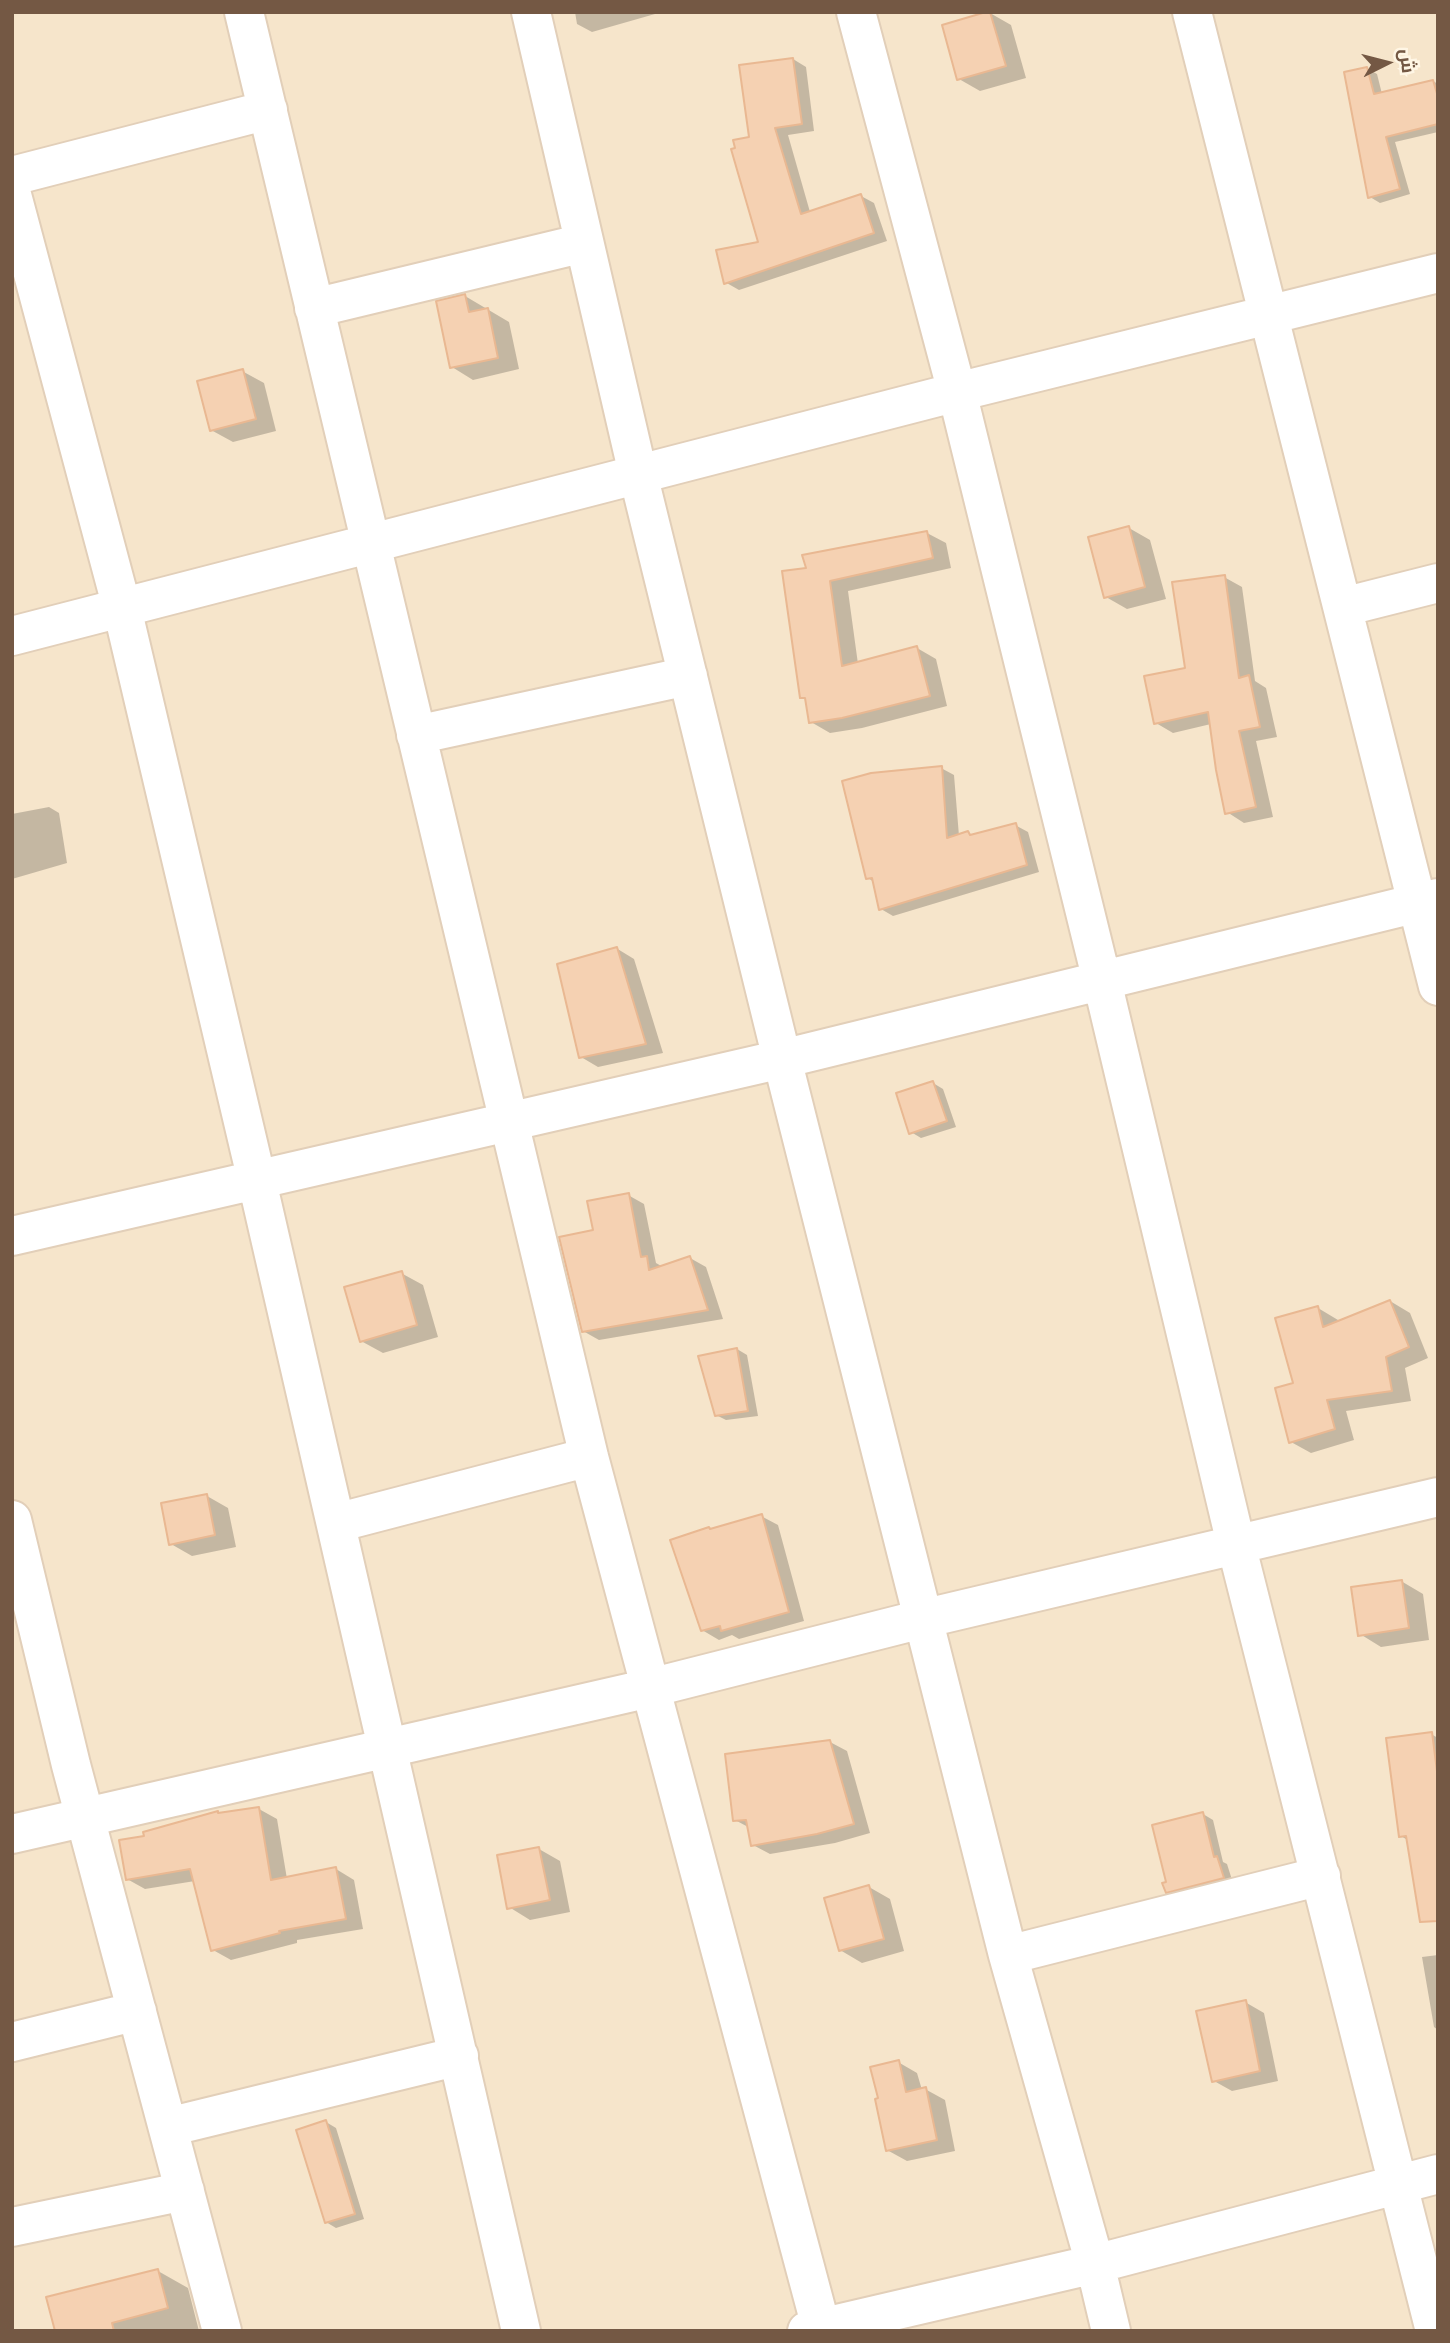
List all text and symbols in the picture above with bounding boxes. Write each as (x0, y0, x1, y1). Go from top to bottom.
north arrow (1352, 28, 1422, 98)
text: ش (1396, 47, 1421, 74)

